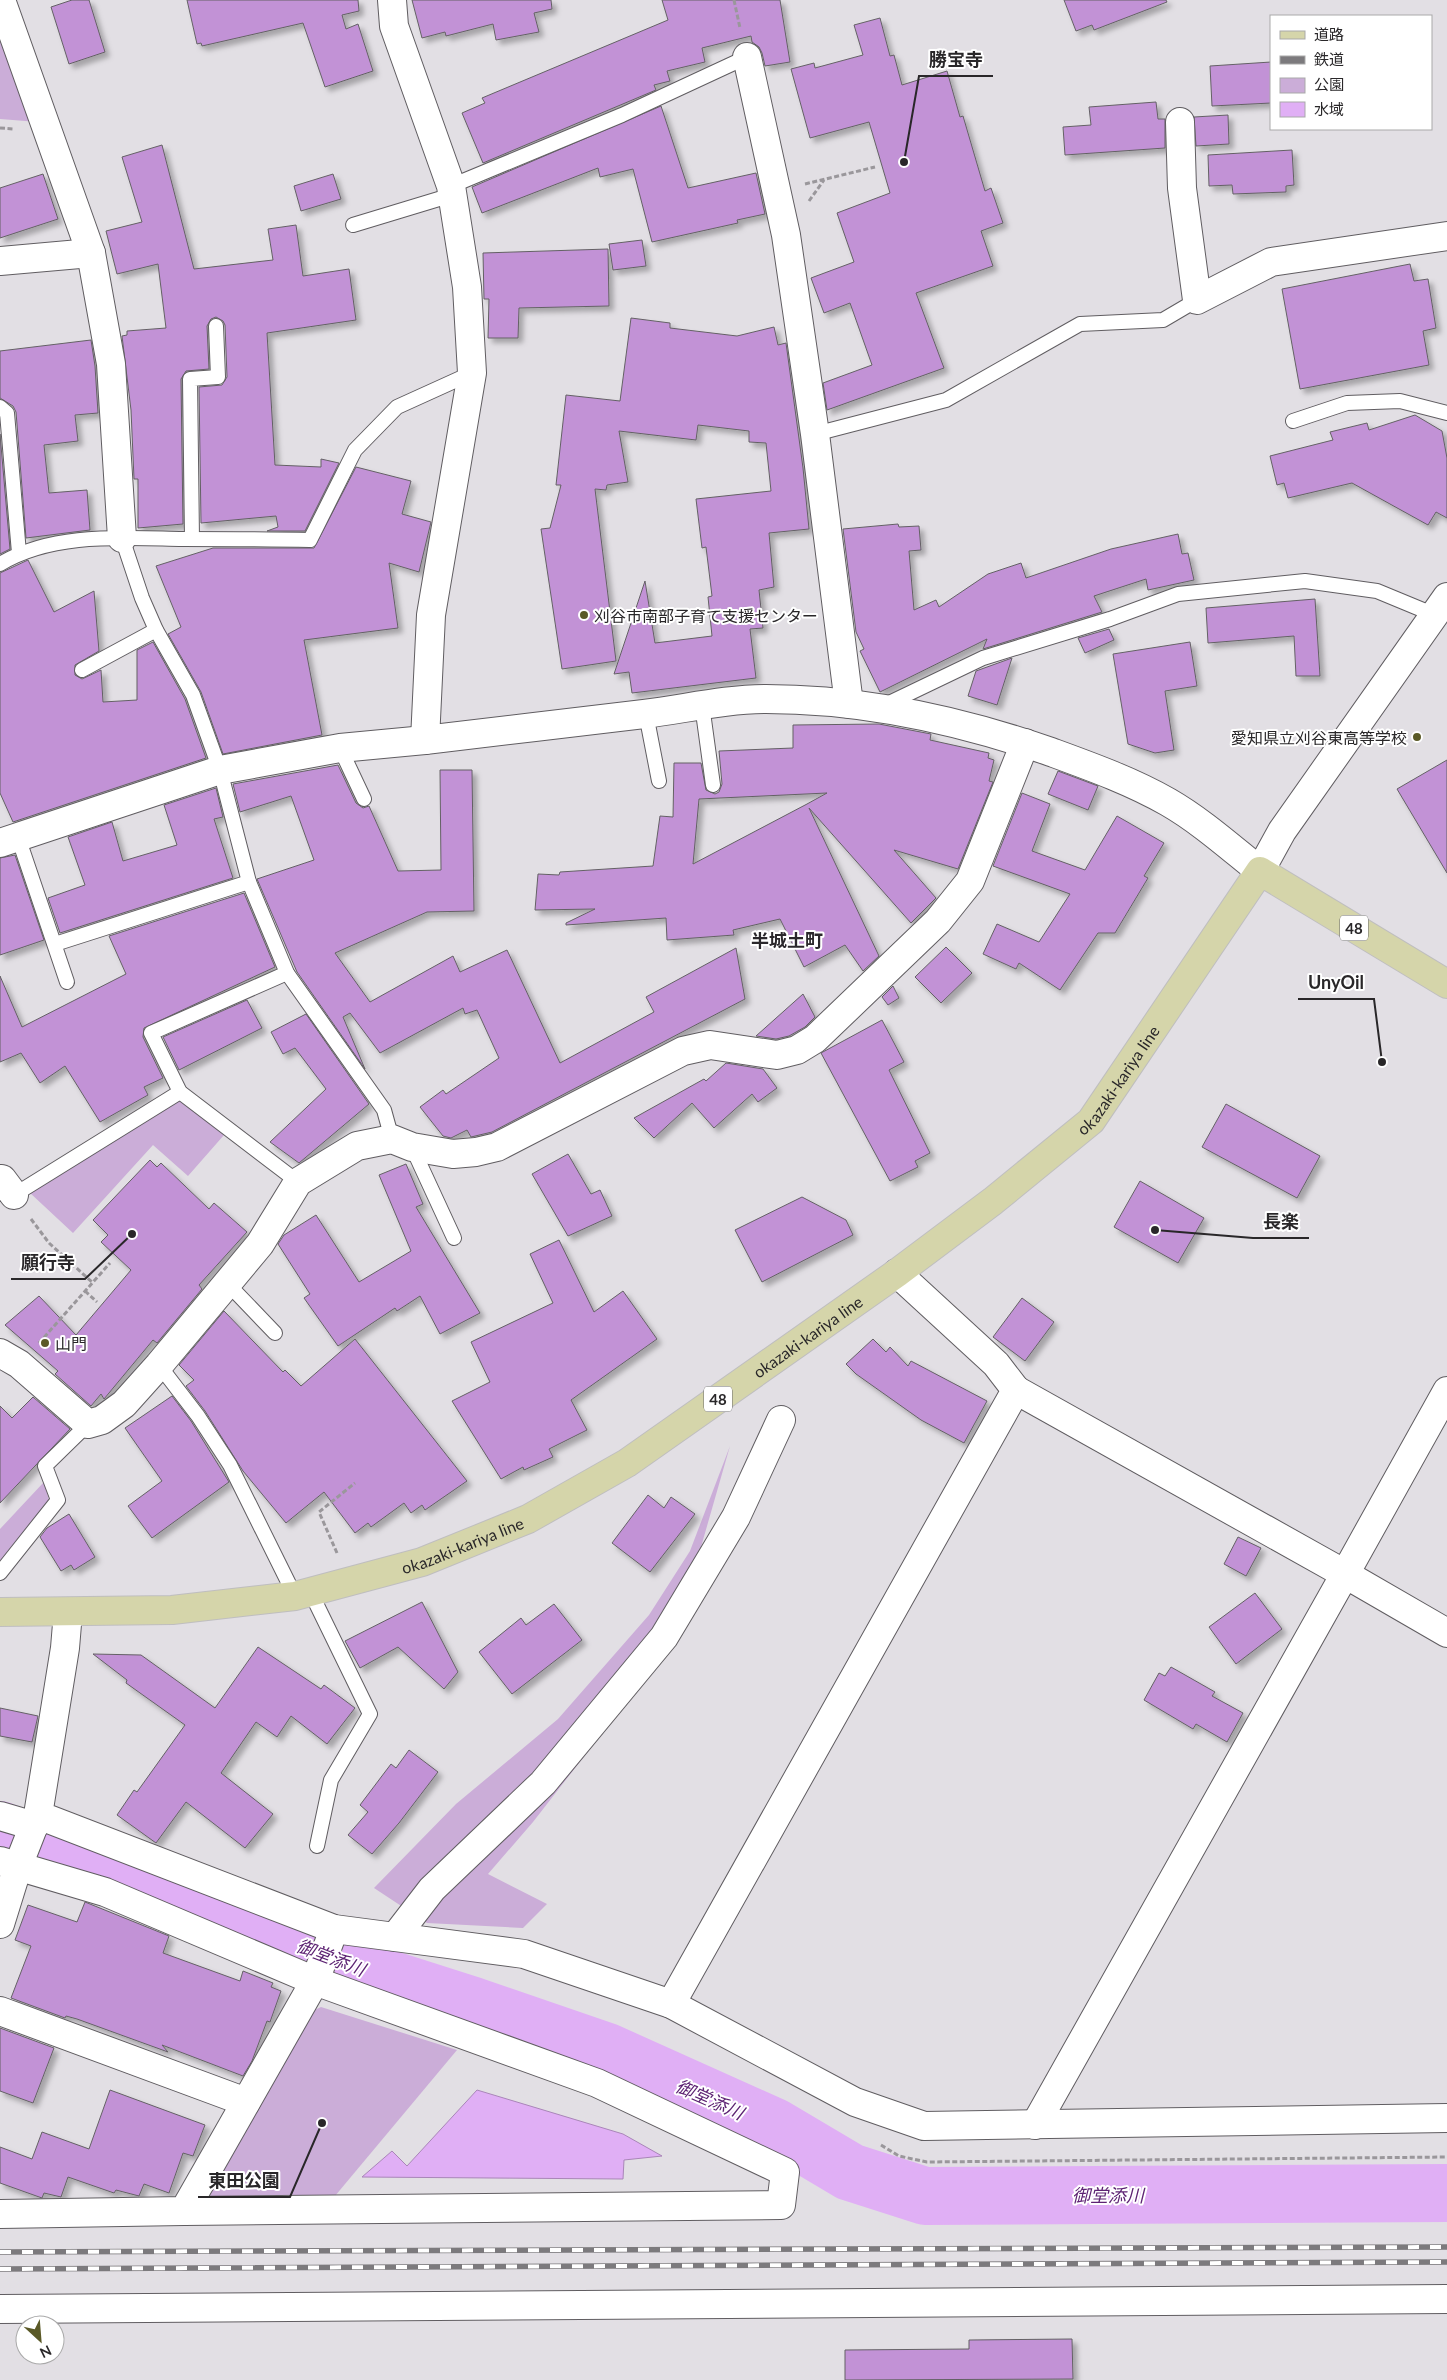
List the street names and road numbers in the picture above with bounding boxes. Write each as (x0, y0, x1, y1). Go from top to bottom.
road number: 48 (1340, 916, 1368, 940)
street label: okazaki-kariya line (1073, 1022, 1162, 1138)
street label: okazaki-kariya line (749, 1291, 866, 1381)
road number: 48 (704, 1386, 732, 1412)
street label: okazaki-kariya line (399, 1512, 526, 1577)

